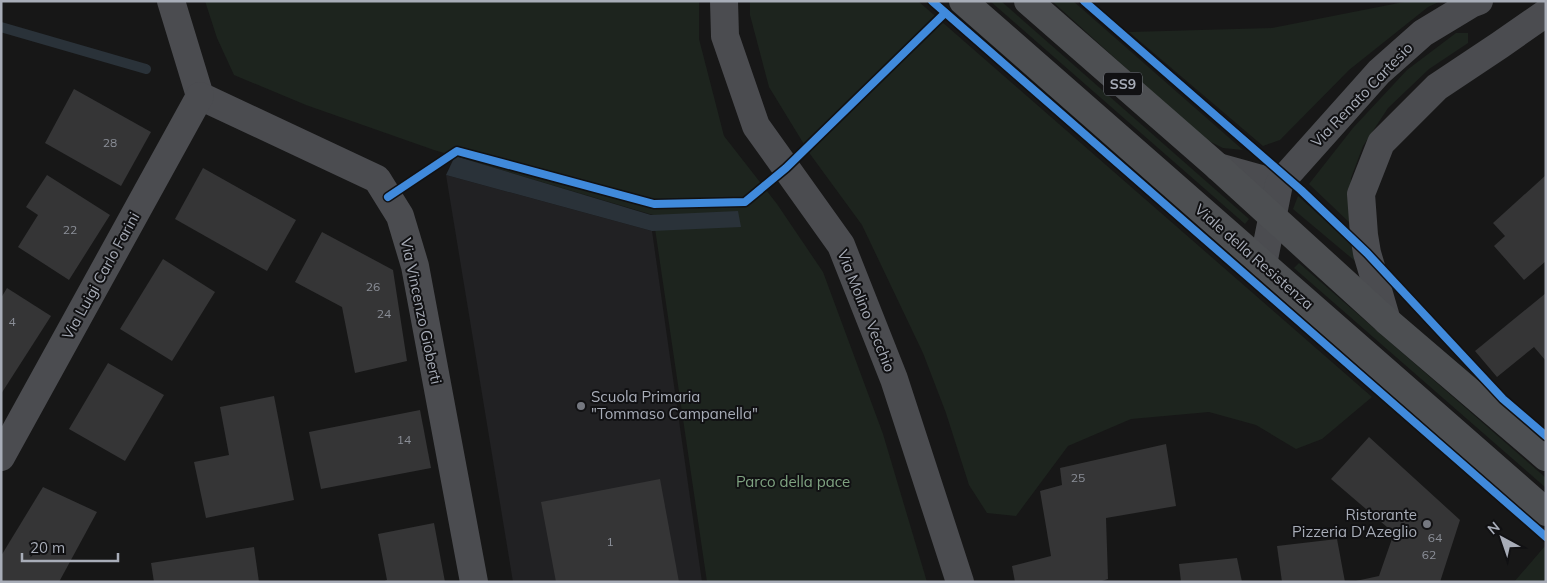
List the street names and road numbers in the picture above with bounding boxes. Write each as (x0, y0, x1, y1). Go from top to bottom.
street label: Via Renato Cartesio (1307, 38, 1417, 151)
road number: SS9 (1104, 72, 1142, 96)
street label: Viale della Resistenza (1191, 200, 1318, 313)
street label: Via Luigi Carlo Farini (58, 209, 143, 343)
street label: Via Vincenzo Gioberti (397, 236, 446, 386)
street label: Via Molino Vecchio (833, 247, 900, 375)

